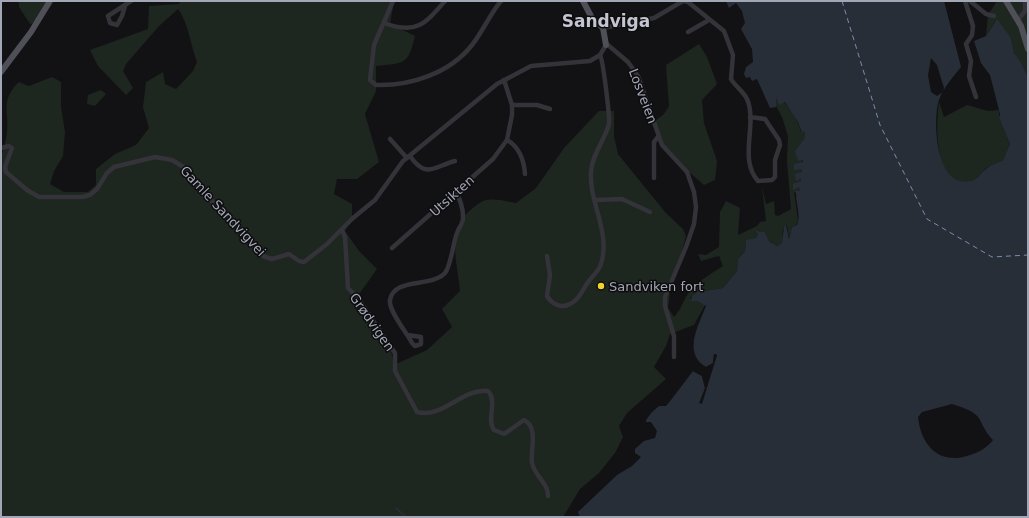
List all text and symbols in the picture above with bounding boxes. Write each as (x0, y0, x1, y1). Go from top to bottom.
district label: Sandviga (562, 11, 650, 31)
street label: Losveien (626, 67, 660, 125)
street label: Gamle Sandvigvei (177, 163, 269, 259)
street label: Utsikten (427, 172, 477, 220)
place label: Sandviken fort (609, 279, 703, 294)
marker: Sandviken fort (596, 281, 606, 291)
street label: Grødvigen (347, 290, 397, 354)

